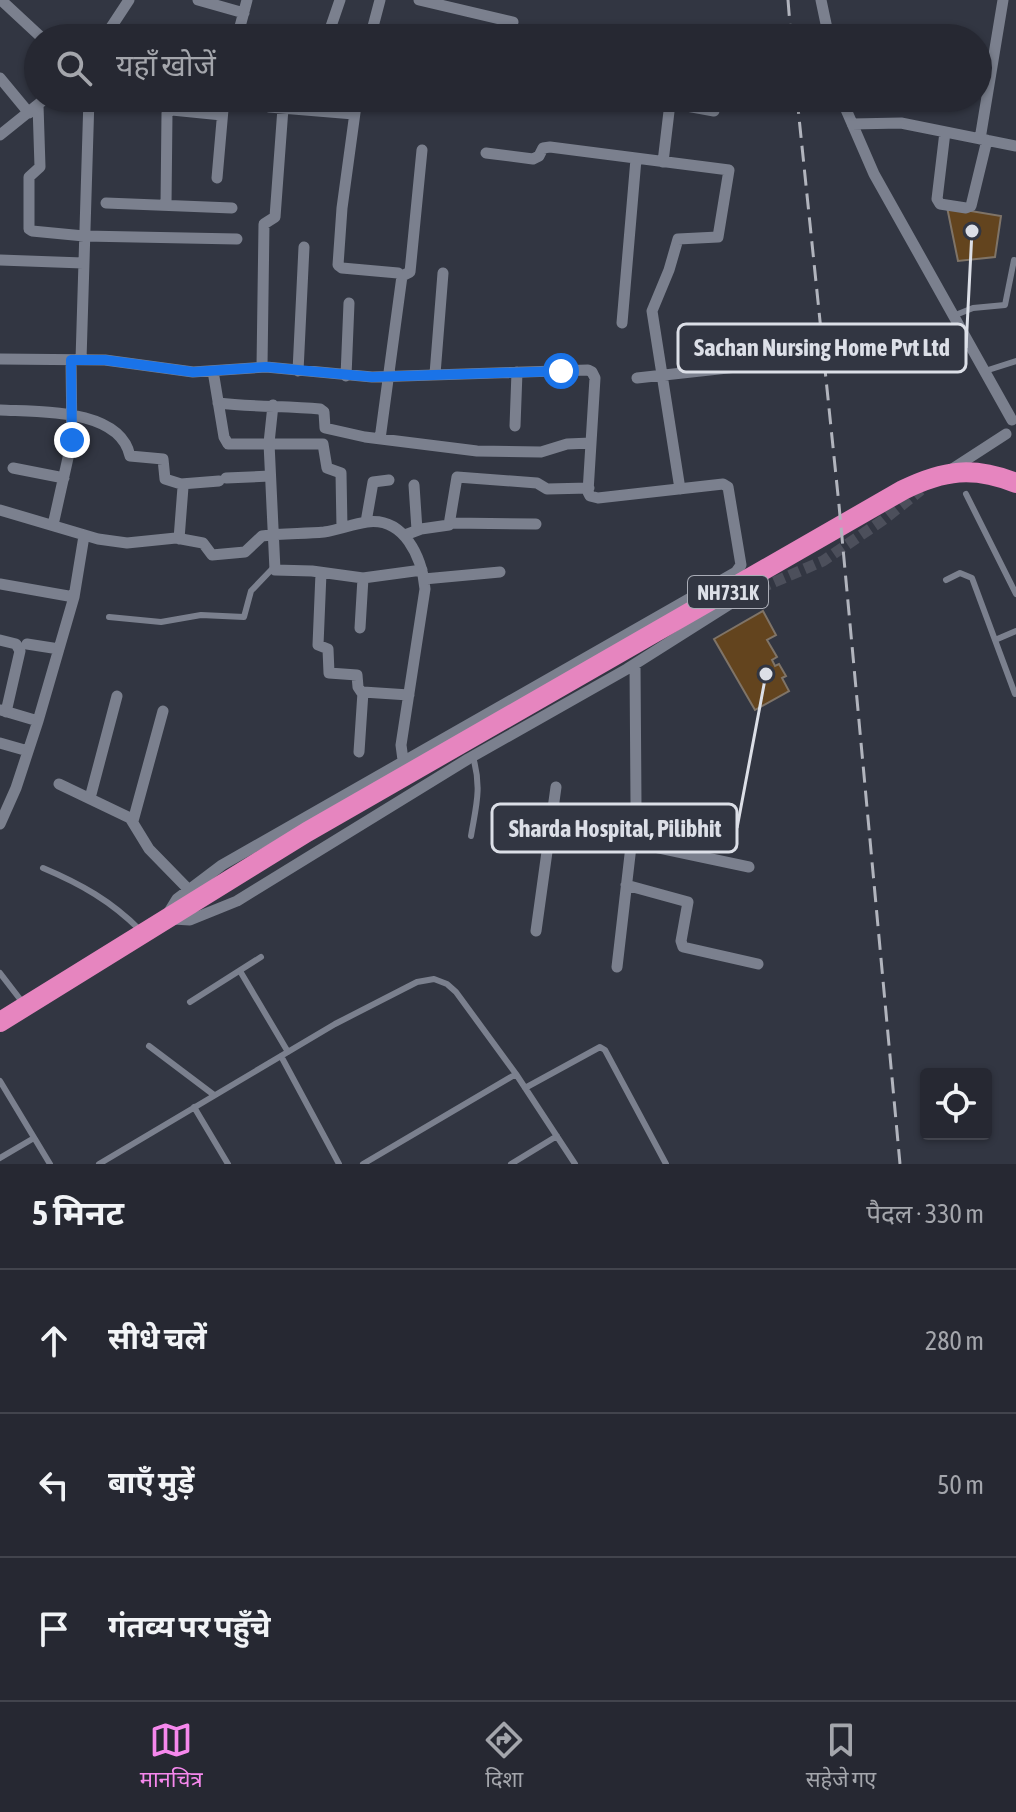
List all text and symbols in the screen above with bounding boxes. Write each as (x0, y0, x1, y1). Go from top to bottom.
search box (24, 24, 992, 112)
icon: search (52, 46, 96, 90)
text: यहाँ खोजें (116, 48, 216, 82)
callout: Sachan Nursing Home Pvt Ltd (678, 324, 966, 372)
text: Sachan Nursing Home Pvt Ltd (694, 334, 950, 361)
route start (543, 353, 579, 389)
route end (54, 422, 90, 458)
road number: NH731K (688, 576, 768, 608)
callout: Sharda Hospital, Pilibhit (492, 804, 737, 852)
text: Sharda Hospital, Pilibhit (509, 815, 721, 842)
map controls (920, 1068, 992, 1140)
button: locate (920, 1068, 992, 1140)
text: 5 मिनट (32, 1193, 124, 1232)
text: पैदल · 330 m (866, 1199, 984, 1229)
icon: ahead (32, 1319, 76, 1363)
text: सीधे चलें (108, 1321, 207, 1355)
text: 280 m (925, 1326, 984, 1356)
icon: left (32, 1463, 76, 1507)
text: बाएँ मुड़ें (108, 1465, 194, 1499)
text: 50 m (937, 1470, 984, 1500)
icon: arrive (32, 1607, 76, 1651)
text: गंतव्य पर पहुँचे (108, 1609, 270, 1643)
tab: मानचित्र (140, 1718, 203, 1796)
tab: दिशा (482, 1718, 526, 1796)
tab: सहेजे गए (806, 1718, 876, 1796)

